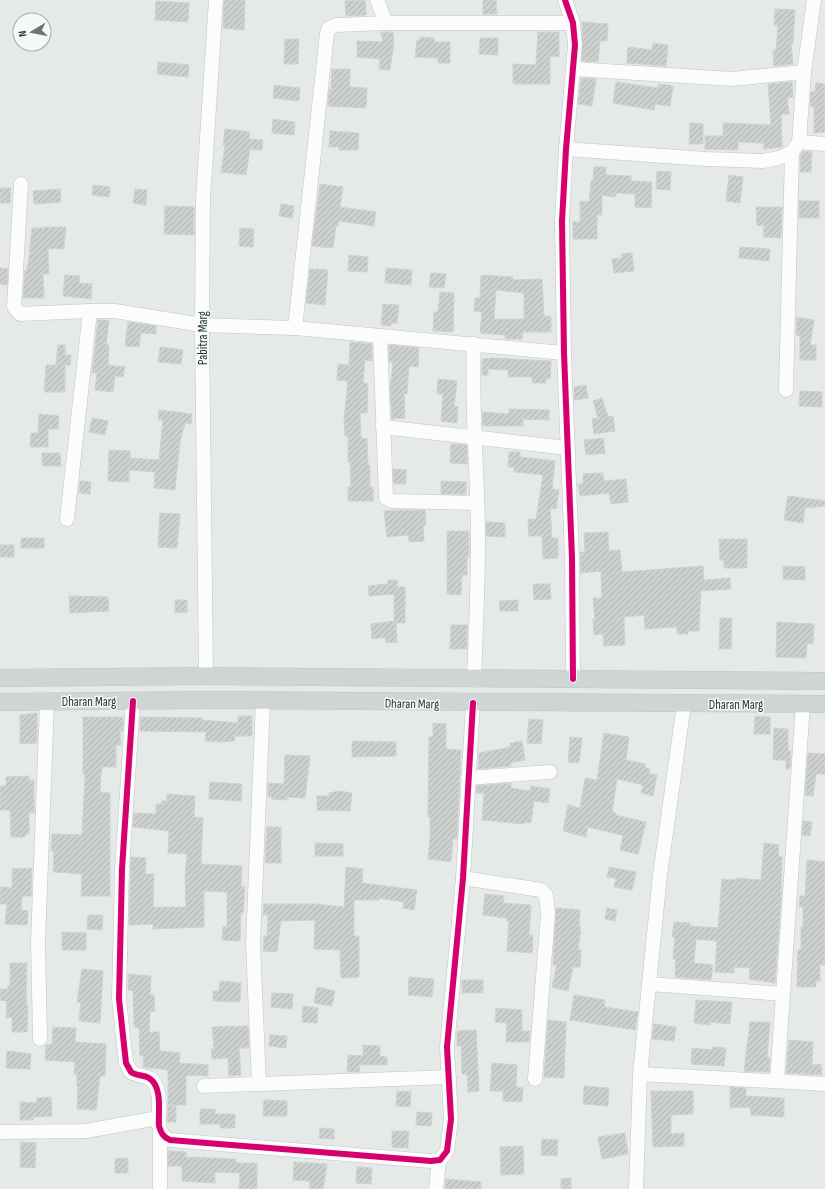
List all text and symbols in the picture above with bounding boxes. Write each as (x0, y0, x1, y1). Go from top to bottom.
north arrow (12, 12, 52, 52)
text: N (16, 30, 30, 38)
street label: Pabitra Marg (195, 311, 211, 365)
street label: Dharan Marg (62, 694, 116, 710)
street label: Dharan Marg (385, 696, 439, 712)
street label: Dharan Marg (709, 697, 763, 713)

